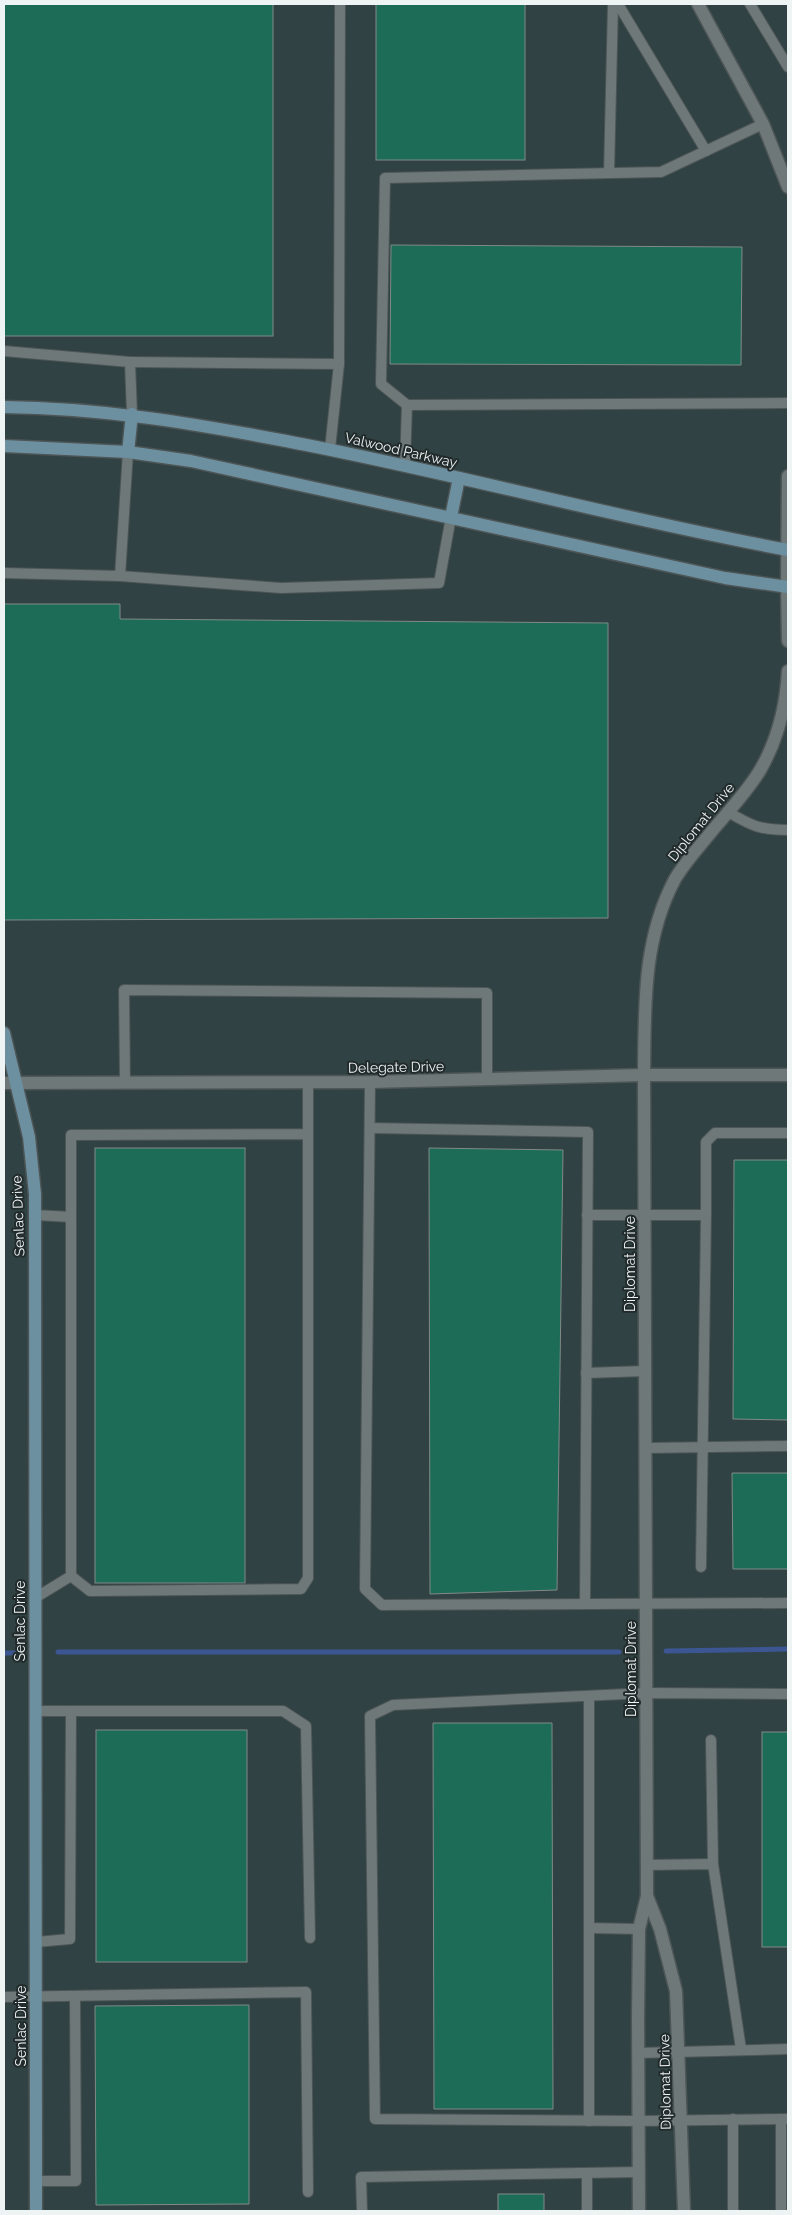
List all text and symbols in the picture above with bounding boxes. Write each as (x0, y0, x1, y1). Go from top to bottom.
street label: Valwood Parkway (343, 429, 459, 471)
street label: Diplomat Drive (665, 780, 737, 864)
street label: Delegate Drive (348, 1058, 444, 1076)
street label: Senlac Drive (9, 1175, 27, 1257)
street label: Diplomat Drive (622, 1216, 638, 1312)
street label: Senlac Drive (12, 1581, 28, 1661)
street label: Diplomat Drive (623, 1621, 639, 1717)
street label: Senlac Drive (13, 1986, 29, 2066)
street label: Diplomat Drive (656, 2034, 674, 2130)

